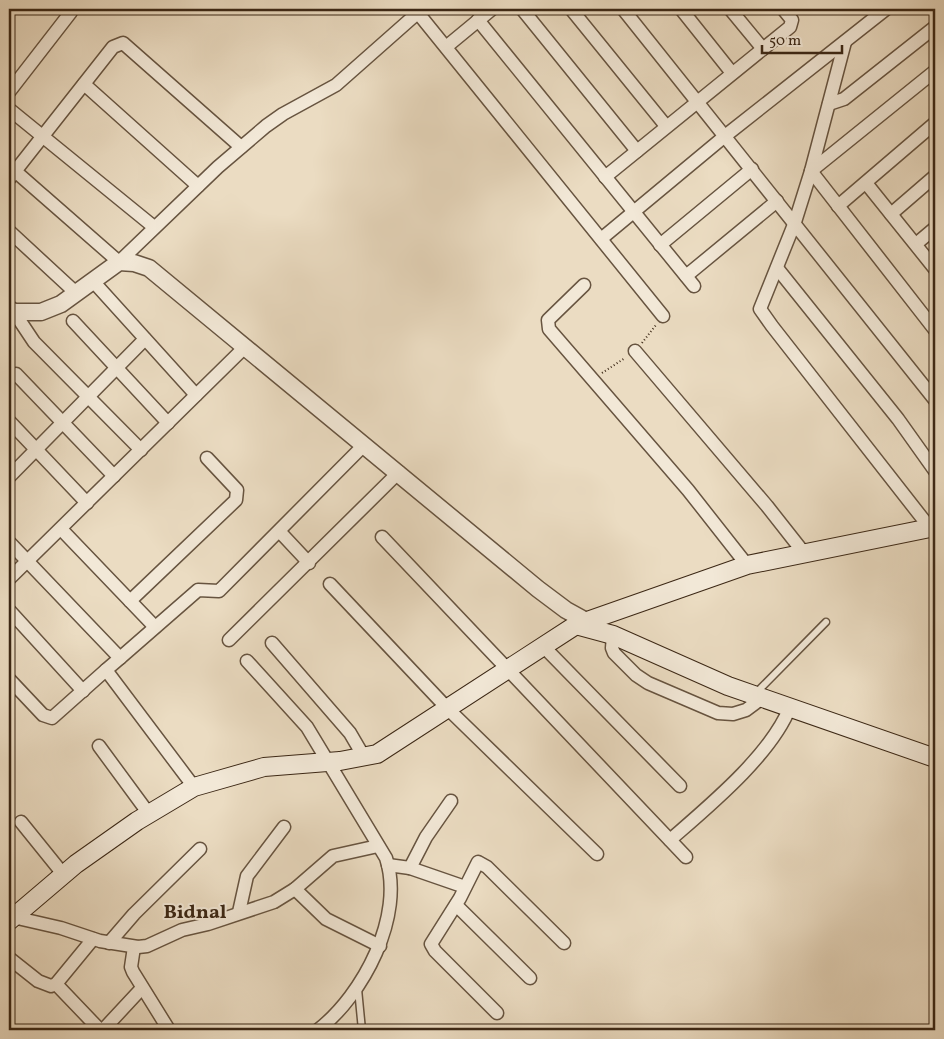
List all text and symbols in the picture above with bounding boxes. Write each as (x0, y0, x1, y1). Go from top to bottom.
scale bar (762, 22, 842, 54)
text: 50 m (769, 31, 801, 52)
district label: Bidnal (163, 899, 227, 927)

